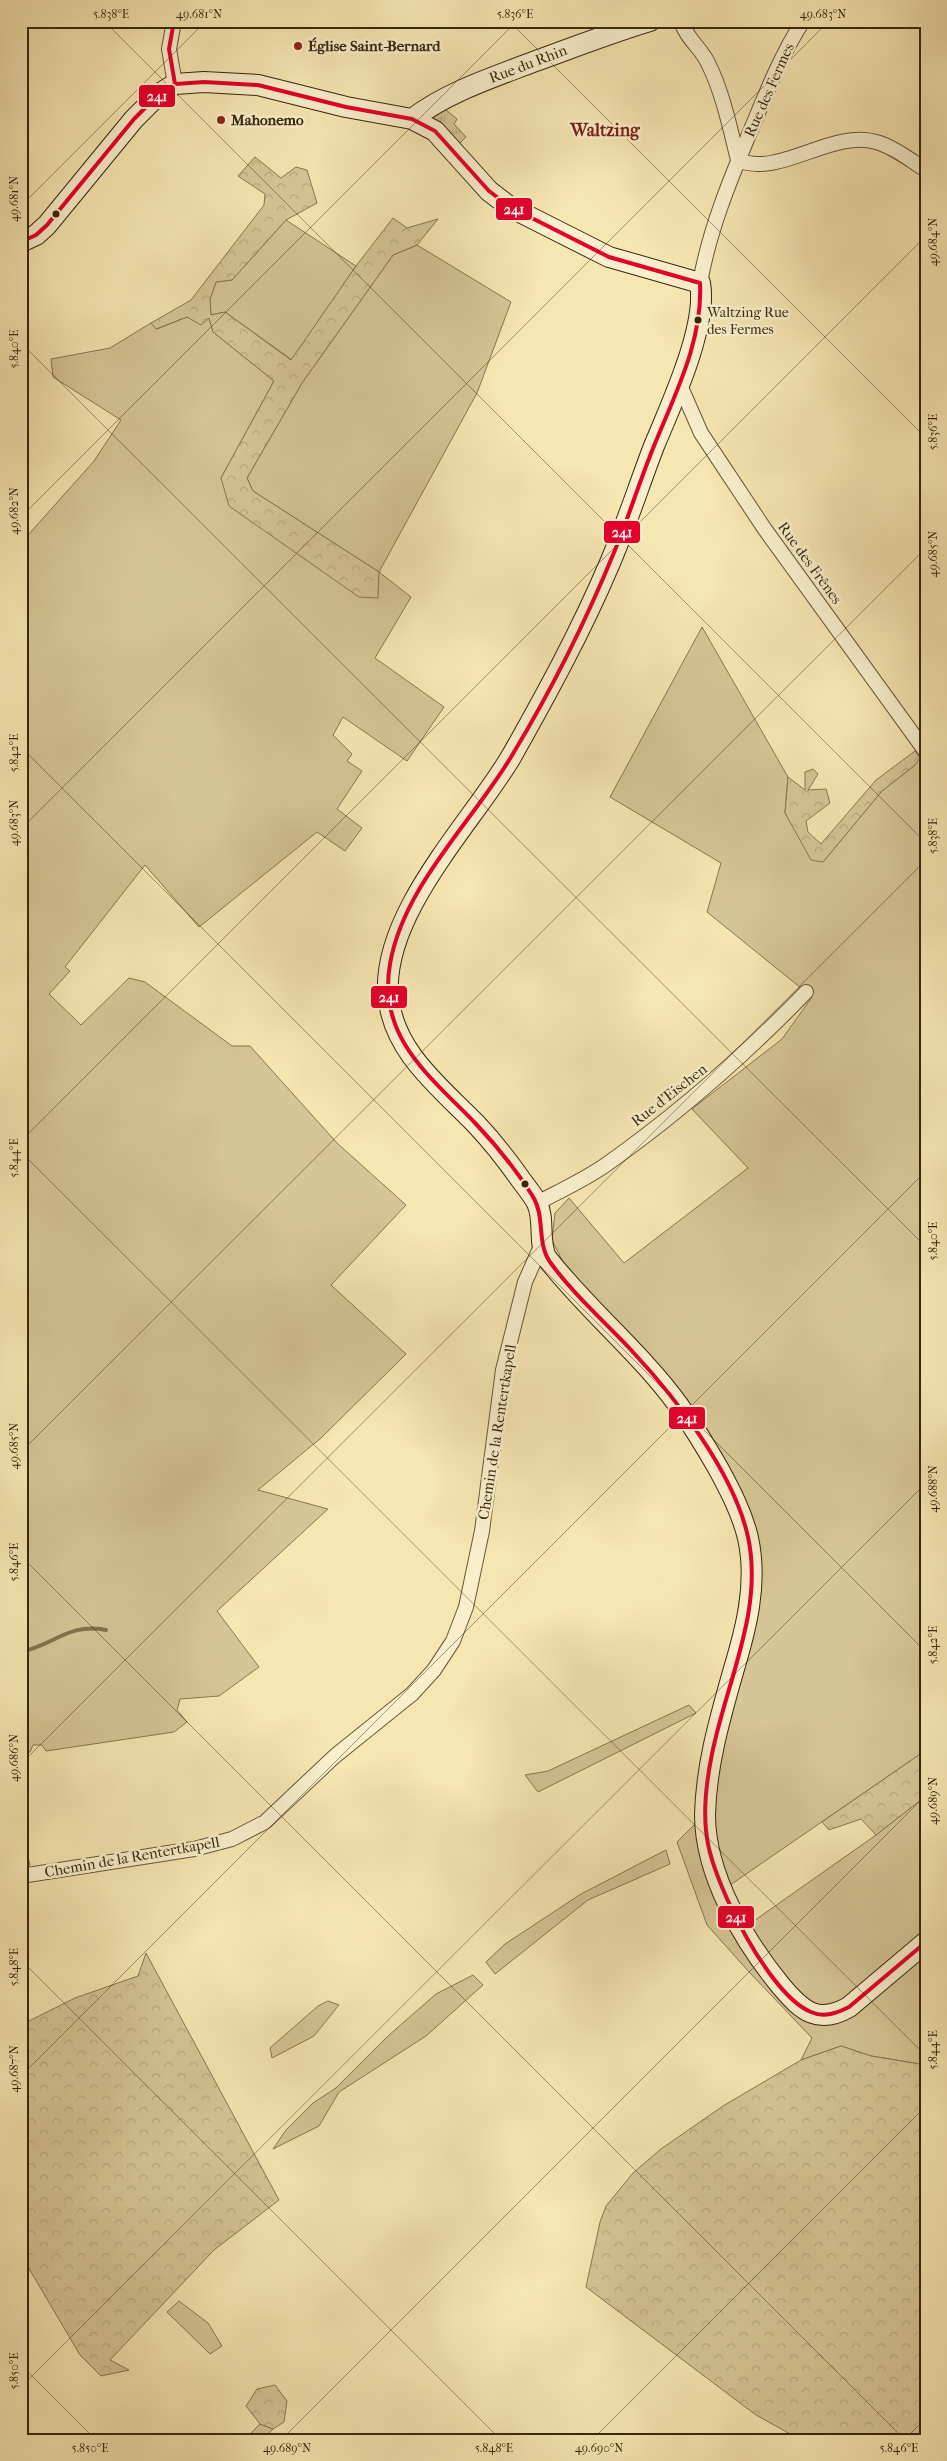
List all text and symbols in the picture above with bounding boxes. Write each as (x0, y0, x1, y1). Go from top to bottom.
text: 5.838°E (93, 7, 129, 21)
text: 49.681°N (176, 7, 222, 21)
text: 5.836°E (497, 7, 533, 21)
text: 49.683°N (800, 7, 846, 21)
place label: Église Saint-Bernard (308, 37, 441, 55)
marker: Église Saint-Bernard (292, 40, 304, 52)
street label: Rue des Fermes (740, 40, 798, 140)
street label: Rue du Rhin (487, 41, 570, 87)
line badge: 241 (138, 84, 176, 108)
text: 241 (147, 88, 167, 105)
place label: Mahonemo (230, 111, 304, 129)
marker: Mahonemo (215, 114, 227, 126)
district label: Waltzing (569, 120, 641, 141)
text: 49.681°N (7, 176, 21, 222)
line badge: 241 (495, 197, 533, 221)
text: 241 (504, 201, 524, 218)
unlabelled marker (51, 209, 61, 219)
text: 49.684°N (926, 218, 940, 266)
place label: Waltzing Rue des Fermes (706, 304, 789, 338)
marker: Waltzing Rue des Fermes (693, 315, 703, 325)
text: 5.840°E (7, 330, 21, 368)
text: 5.836°E (926, 414, 940, 450)
text: 49.682°N (7, 487, 21, 535)
street label: Rue des Frênes (774, 518, 846, 608)
line badge: 241 (603, 520, 641, 544)
text: 241 (612, 524, 632, 541)
text: 49.685°N (926, 531, 940, 577)
text: 5.842°E (7, 734, 21, 772)
text: 49.683°N (7, 800, 21, 846)
text: 5.838°E (926, 818, 940, 854)
line badge: 241 (370, 985, 408, 1009)
text: 241 (379, 989, 399, 1006)
street label: Rue d'Eischen (628, 1060, 711, 1130)
text: 5.844°E (7, 1138, 21, 1178)
unlabelled marker (520, 1179, 530, 1189)
text: 5.840°E (926, 1222, 940, 1260)
street label: Chemin de la Rentertkapell (474, 1343, 520, 1521)
line badge: 241 (668, 1406, 706, 1430)
text: 241 (677, 1410, 697, 1427)
text: 49.685°N (7, 1423, 21, 1469)
text: 49.688°N (926, 1465, 940, 1513)
text: 5.846°E (7, 1543, 21, 1581)
text: 5.842°E (926, 1626, 940, 1664)
text: 49.686°N (7, 1734, 21, 1782)
text: 49.689°N (926, 1777, 940, 1825)
street label: Chemin de la Rentertkapell (43, 1833, 221, 1881)
line badge: 241 (717, 1905, 755, 1929)
text: 241 (726, 1909, 746, 1926)
text: 5.848°E (7, 1948, 21, 1986)
text: 5.844°E (926, 2030, 940, 2070)
text: 49.687°N (7, 2045, 21, 2093)
text: 5.850°E (7, 2353, 21, 2390)
text: 5.850°E (72, 2441, 109, 2455)
text: 49.689°N (263, 2441, 311, 2455)
text: 5.848°E (475, 2441, 513, 2455)
text: 49.690°N (575, 2441, 623, 2455)
text: 5.846°E (880, 2441, 918, 2455)

